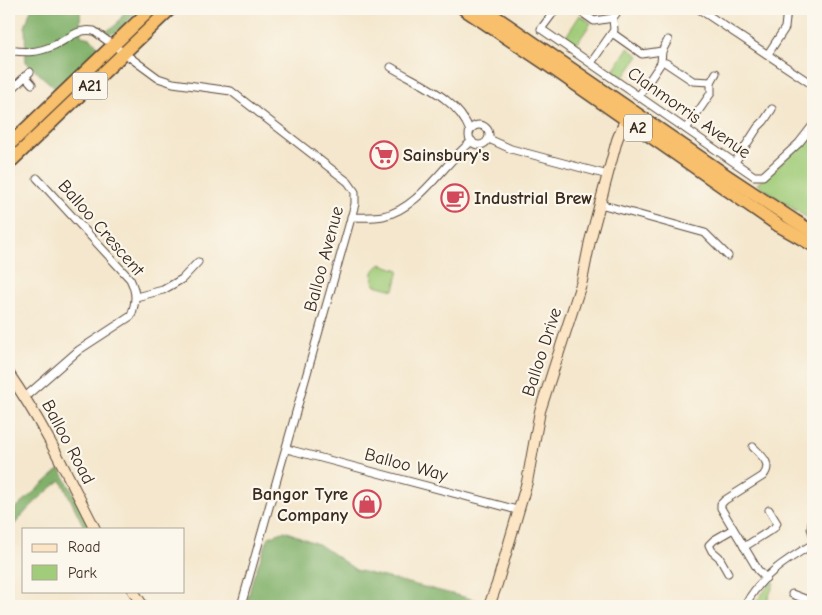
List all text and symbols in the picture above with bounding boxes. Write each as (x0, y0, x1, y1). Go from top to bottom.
street label: Clanmorris Avenue (623, 63, 755, 163)
road number: A21 (72, 72, 108, 100)
road number: A2 (624, 115, 652, 142)
supermarket icon: Sainsbury's (369, 140, 399, 170)
place label: Sainsbury's (403, 145, 490, 166)
street label: Balloo Crescent (54, 176, 149, 281)
cafe icon: Industrial Brew (440, 183, 470, 213)
place label: Industrial Brew (474, 188, 592, 209)
street label: Balloo Avenue (300, 204, 348, 314)
street label: Balloo Drive (518, 305, 566, 399)
street label: Balloo Road (37, 396, 99, 488)
street label: Balloo Way (362, 444, 451, 486)
place label: Bangor Tyre Company (252, 484, 349, 526)
shop icon: Bangor Tyre Company (352, 489, 382, 519)
legend (22, 528, 185, 592)
text: Road (68, 538, 100, 556)
text: Park (68, 564, 97, 582)

